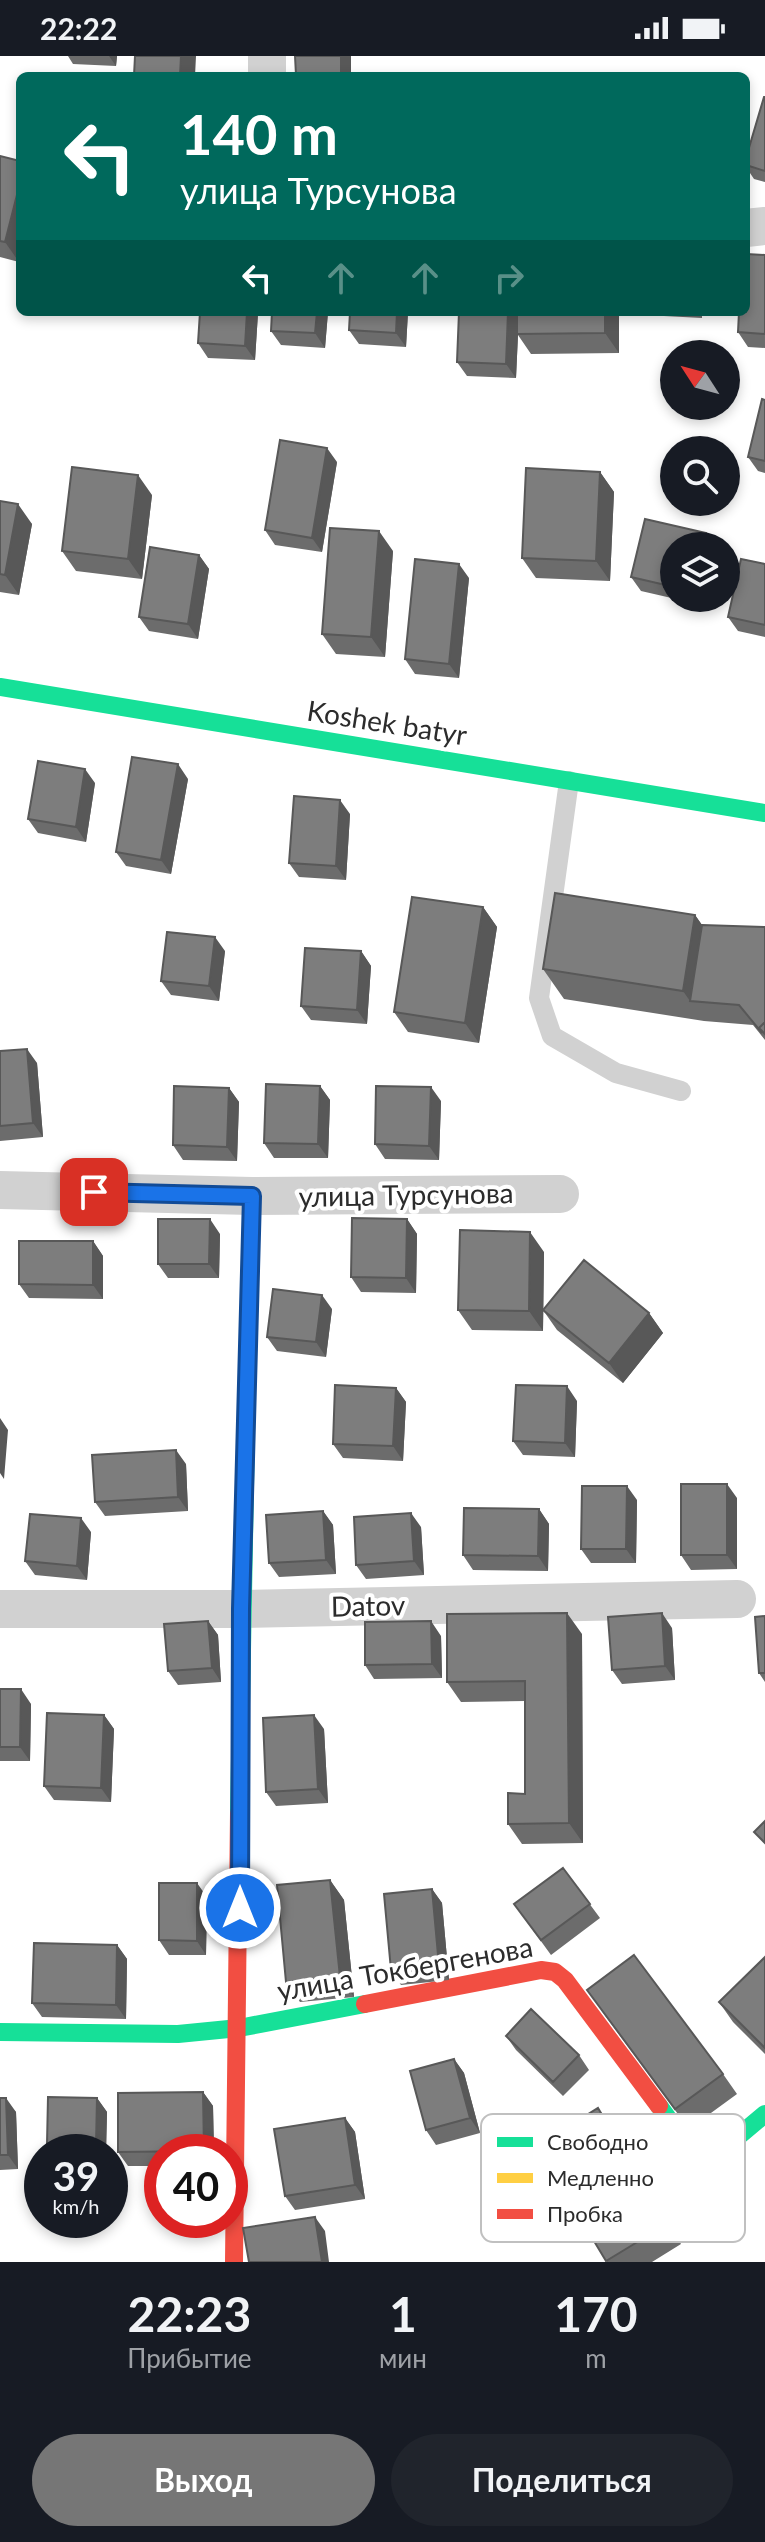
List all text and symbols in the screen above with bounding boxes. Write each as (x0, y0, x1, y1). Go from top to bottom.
text: 22:22 (40, 10, 117, 46)
text: 140 m (180, 100, 338, 167)
icon: left (48, 104, 152, 208)
text: улица Турсунова (180, 168, 457, 212)
icon: left (235, 256, 279, 300)
icon: ahead (319, 256, 363, 300)
icon: ahead (403, 256, 447, 300)
icon: right (487, 256, 531, 300)
north arrow (660, 340, 740, 420)
map controls (660, 340, 740, 612)
button: search (660, 436, 740, 516)
button: layers (660, 532, 740, 612)
street label: Koshek batyr (305, 693, 470, 751)
pin (60, 1158, 128, 1226)
icon: arrive (72, 1170, 116, 1214)
street label: улица Турсунова (298, 1175, 514, 1213)
street label: Datov (330, 1587, 406, 1623)
position arrow (198, 1866, 282, 1950)
street label: улица Токбергенова (274, 1929, 535, 2007)
legend (481, 2114, 745, 2242)
text: Свободно (547, 2128, 648, 2155)
speed limit sign: 40 (144, 2134, 248, 2238)
text: 39 (53, 2152, 99, 2200)
text: Медленно (547, 2164, 654, 2191)
text: km/h (53, 2194, 99, 2218)
text: Пробка (547, 2200, 623, 2227)
text: 22:23 (128, 2285, 251, 2342)
text: 1 (389, 2285, 417, 2342)
text: 170 (554, 2285, 638, 2342)
text: Прибытие (127, 2342, 252, 2374)
text: мин (379, 2342, 427, 2374)
text: m (585, 2342, 607, 2374)
button: Выход (32, 2434, 375, 2526)
button: Поделиться (391, 2434, 733, 2526)

